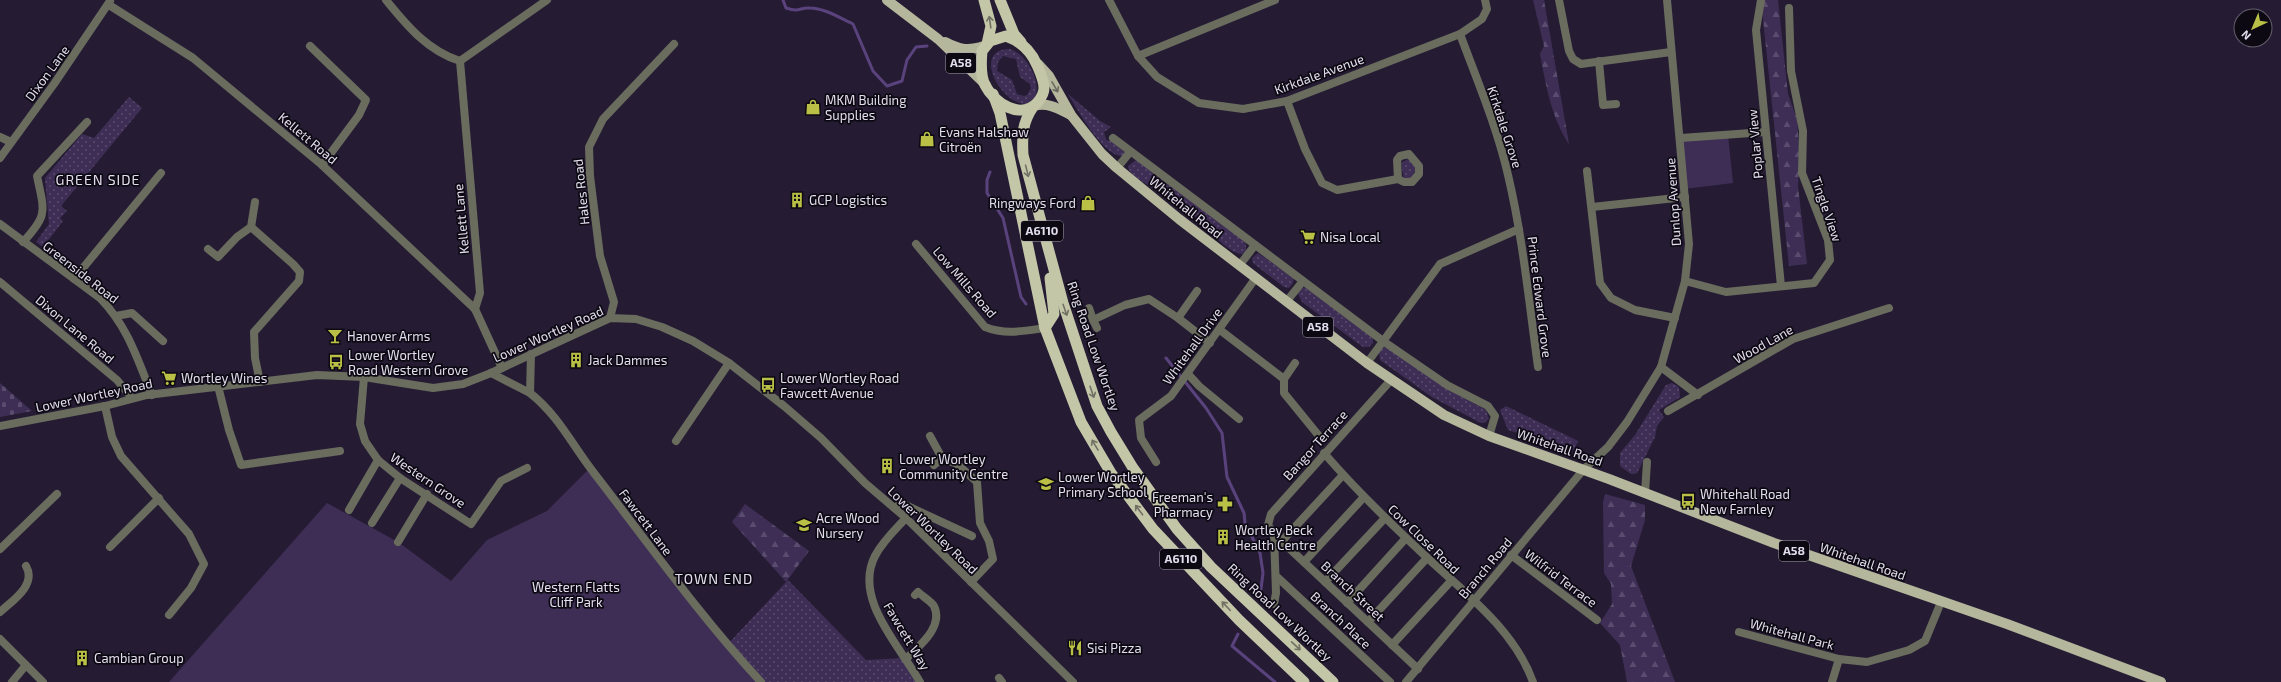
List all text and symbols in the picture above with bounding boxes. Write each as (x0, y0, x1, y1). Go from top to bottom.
north arrow (2233, 8, 2273, 48)
one-way arrow (986, 16, 994, 29)
text: N (2238, 28, 2253, 43)
street label: Dixon Lane (21, 42, 73, 104)
street label: Kirkdale Avenue (1272, 50, 1366, 98)
road number: A58 (946, 53, 976, 73)
one-way arrow (1051, 81, 1059, 93)
street label: Kirkdale Grove (1484, 84, 1526, 170)
place label: MKM Building Supplies (825, 92, 906, 123)
shop icon: MKM Building Supplies (804, 98, 822, 116)
street label: Poplar View (1744, 108, 1766, 180)
street label: Kellett Road (275, 109, 341, 167)
place label: Evans Halshaw Citroën (939, 124, 1029, 155)
shop icon: Evans Halshaw Citroën (918, 130, 936, 148)
street label: Dunlop Avenue (1662, 157, 1684, 247)
street label: Hales Road (570, 158, 592, 226)
one-way arrow (1024, 164, 1031, 177)
district label: GREEN SIDE (56, 171, 140, 188)
street label: Whitehall Road (1146, 172, 1226, 242)
street label: Tingle View (1808, 174, 1846, 244)
street label: Kellett Lane (450, 183, 472, 255)
building icon: GCP Logistics (788, 191, 806, 209)
place label: GCP Logistics (809, 192, 887, 208)
shop icon: Ringways Ford (1079, 194, 1097, 212)
place label: Ringways Ford (989, 195, 1076, 211)
road number: A6110 (1021, 221, 1063, 241)
supermarket icon: Nisa Local (1299, 228, 1317, 246)
place label: Nisa Local (1320, 229, 1381, 245)
street label: Prince Edward Grove (1525, 235, 1555, 359)
street label: Greenside Road (40, 237, 122, 307)
street label: Low Mills Road (930, 243, 1000, 321)
street label: Ring Road Low Wortley (1064, 279, 1124, 413)
street label: Dixon Lane Road (32, 292, 118, 366)
street label: Lower Wortley Road (490, 302, 606, 366)
one-way arrow (1062, 303, 1069, 316)
street label: Whitehall Drive (1159, 305, 1225, 387)
road number: A58 (1303, 317, 1333, 337)
street label: Wood Lane (1730, 321, 1796, 367)
bar icon: Hanover Arms (326, 327, 344, 345)
place label: Hanover Arms (347, 328, 430, 344)
place label: Lower Wortley Road Western Grove (348, 347, 468, 378)
building icon: Jack Dammes (567, 351, 585, 369)
place label: Jack Dammes (588, 352, 667, 368)
bus stop icon: Lower Wortley Road Western Grove (327, 353, 345, 371)
supermarket icon: Wortley Wines (160, 369, 178, 387)
place label: Wortley Wines (181, 370, 267, 386)
place label: Lower Wortley Road Fawcett Avenue (780, 370, 899, 401)
street label: Lower Wortley Road (34, 375, 154, 415)
bus stop icon: Lower Wortley Road Fawcett Avenue (759, 376, 777, 394)
one-way arrow (1089, 385, 1097, 397)
street label: Bangor Terrace (1279, 407, 1351, 483)
street label: Whitehall Road (1515, 425, 1605, 469)
one-way arrow (1091, 440, 1099, 451)
street label: Western Grove (387, 449, 469, 511)
place label: Lower Wortley Community Centre (899, 451, 1008, 482)
building icon: Lower Wortley Community Centre (878, 457, 896, 475)
place label: Lower Wortley Primary School (1058, 469, 1147, 500)
school or university icon: Lower Wortley Primary School (1037, 475, 1055, 493)
street label: Lower Wortley Road (885, 483, 981, 577)
street label: Fawcett Lane (616, 486, 676, 558)
place label: Whitehall Road New Farnley (1700, 486, 1790, 517)
place label: Freeman's Pharmacy (1152, 489, 1213, 520)
bus stop icon: Whitehall Road New Farnley (1679, 492, 1697, 510)
pharmacy icon: Freeman's Pharmacy (1216, 495, 1234, 513)
street label: Cow Close Road (1385, 501, 1463, 577)
one-way arrow (1135, 504, 1143, 515)
place label: Acre Wood Nursery (816, 510, 880, 541)
school or university icon: Acre Wood Nursery (795, 516, 813, 534)
place label: Wortley Beck Health Centre (1235, 522, 1316, 553)
building icon: Wortley Beck Health Centre (1214, 528, 1232, 546)
street label: Branch Road (1455, 534, 1515, 602)
street label: Whitehall Road (1818, 539, 1908, 583)
road number: A58 (1779, 541, 1809, 561)
street label: Wilfrid Terrace (1522, 546, 1600, 610)
road number: A6110 (1160, 549, 1202, 569)
street label: Branch Street (1318, 558, 1388, 624)
street label: Ring Road Low Wortley (1225, 560, 1335, 664)
district label: TOWN END (675, 570, 753, 587)
park label: Western Flatts Cliff Park (532, 579, 620, 610)
street label: Branch Place (1308, 588, 1375, 652)
street label: Fawcett Way (880, 599, 934, 673)
one-way arrow (1221, 601, 1230, 611)
street label: Whitehall Park (1748, 615, 1836, 653)
restaurant icon: Sisi Pizza (1066, 639, 1084, 657)
place label: Sisi Pizza (1087, 640, 1142, 656)
one-way arrow (1291, 641, 1301, 651)
building icon: Cambian Group (73, 649, 91, 667)
place label: Cambian Group (94, 650, 184, 666)

